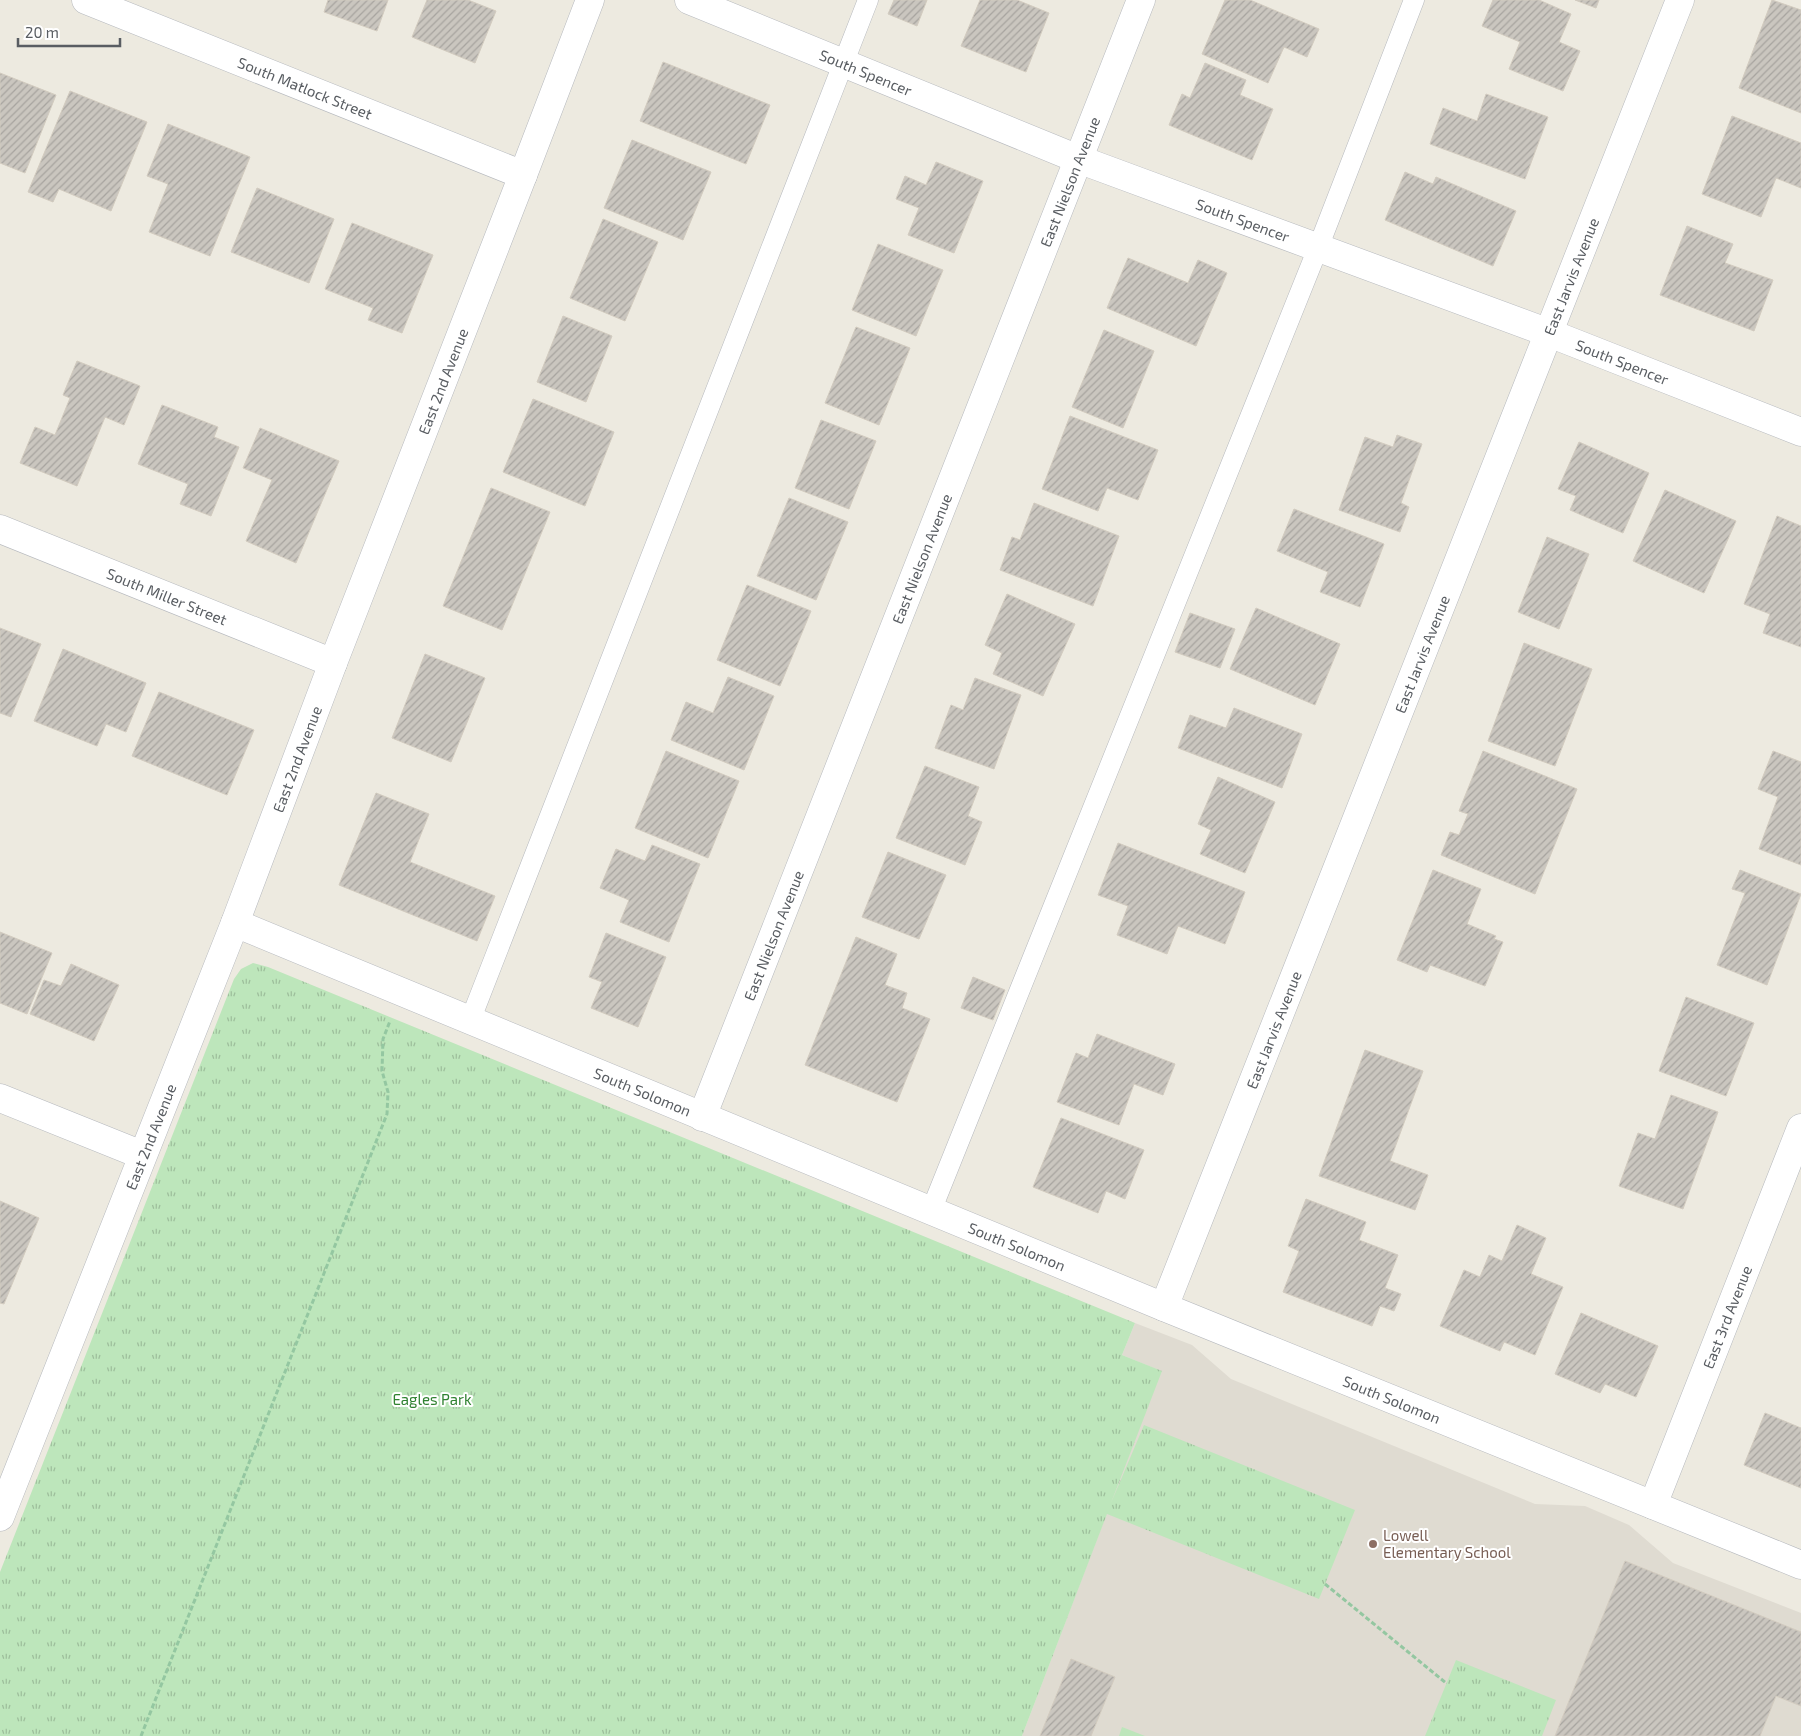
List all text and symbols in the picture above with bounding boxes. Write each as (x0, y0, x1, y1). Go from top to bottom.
scale bar (18, 15, 120, 47)
text: 20 m (25, 23, 59, 41)
street label: South Spencer (817, 45, 915, 99)
street label: South Matlock Street (235, 53, 375, 123)
street label: East Nielson Avenue (1036, 114, 1103, 249)
street label: South Spencer (1194, 194, 1292, 245)
street label: East Jarvis Avenue (1540, 215, 1602, 338)
street label: East 2nd Avenue (414, 326, 471, 437)
street label: South Spencer (1573, 335, 1671, 388)
street label: East Nielson Avenue (888, 491, 955, 626)
street label: South Miller Street (104, 564, 230, 629)
street label: East Jarvis Avenue (1390, 593, 1453, 716)
street label: East 2nd Avenue (269, 703, 325, 815)
street label: East Nielson Avenue (740, 868, 807, 1003)
street label: East Jarvis Avenue (1242, 968, 1305, 1091)
street label: South Solomon (591, 1063, 694, 1120)
street label: East 2nd Avenue (121, 1081, 180, 1192)
street label: South Solomon (966, 1218, 1068, 1274)
street label: East 3rd Avenue (1698, 1263, 1755, 1371)
street label: South Solomon (1340, 1371, 1443, 1427)
park label: Eagles Park (392, 1390, 472, 1408)
place label: Lowell Elementary School (1383, 1526, 1511, 1561)
marker: Lowell Elementary School (1367, 1538, 1379, 1550)

